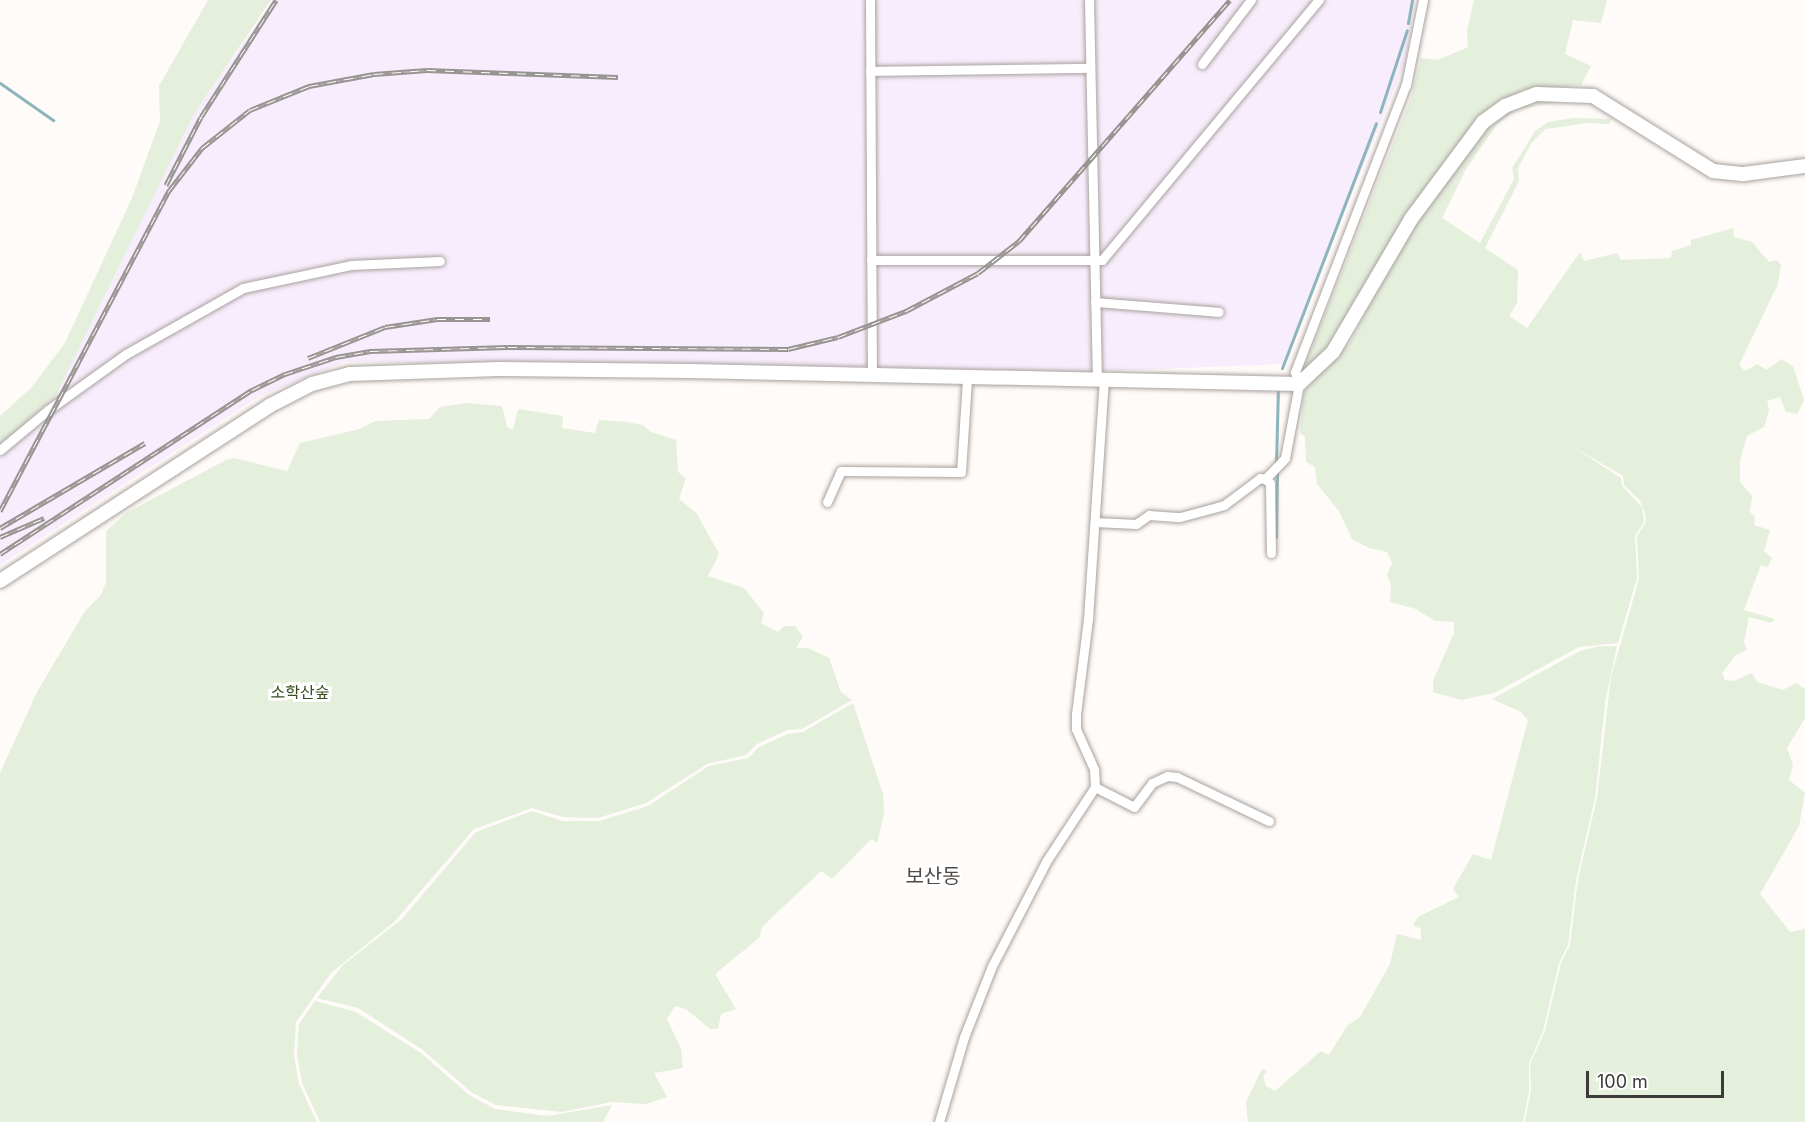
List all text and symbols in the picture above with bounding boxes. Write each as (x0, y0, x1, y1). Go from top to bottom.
park label: 소학산숲 (271, 682, 329, 702)
district label: 보산동 (905, 864, 961, 888)
scale bar (1589, 1059, 1727, 1097)
text: 100 m (1597, 1071, 1648, 1092)

